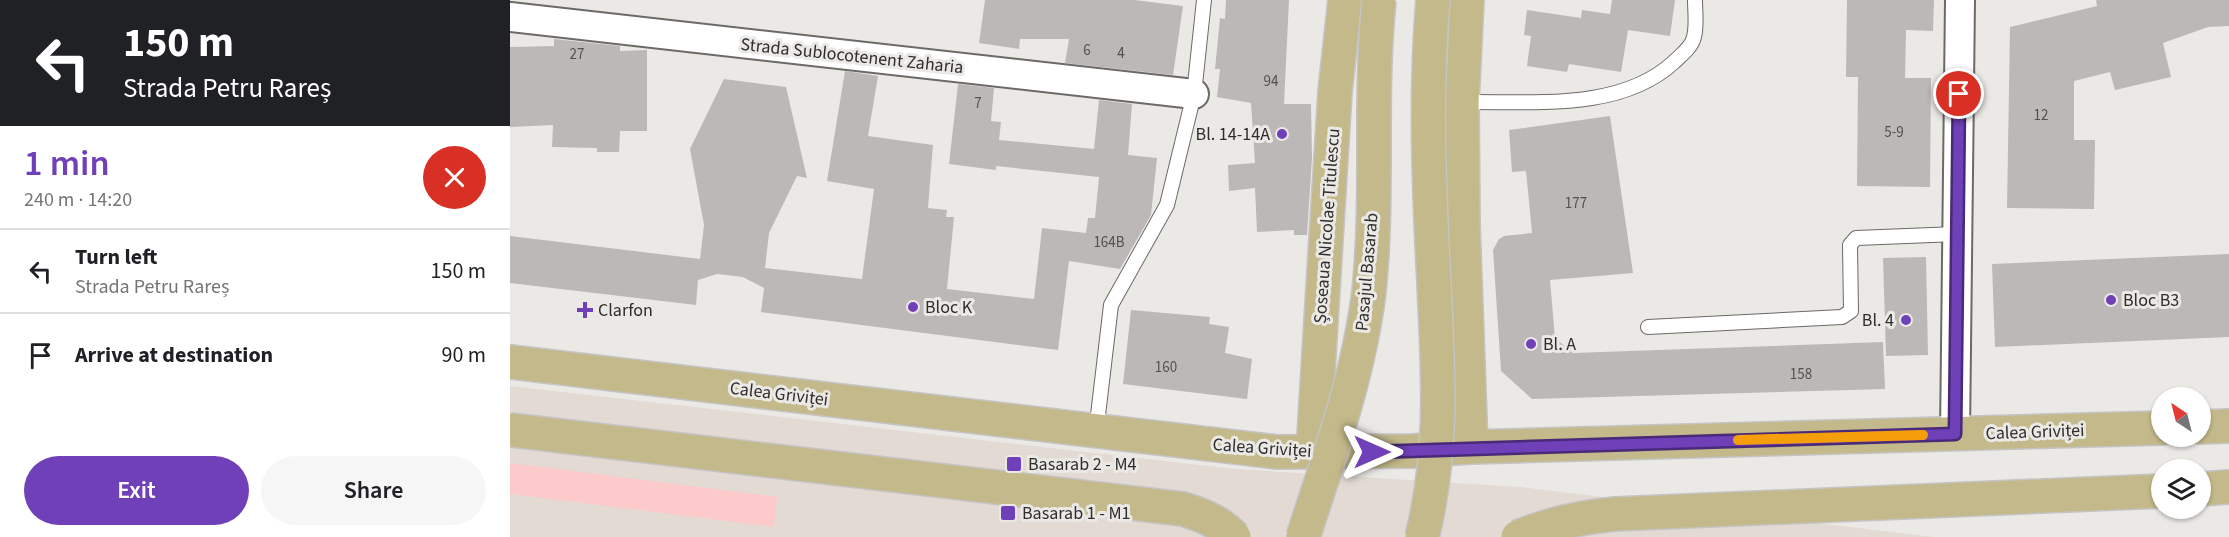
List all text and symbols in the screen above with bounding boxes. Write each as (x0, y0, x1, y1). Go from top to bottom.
text: 150 m (123, 13, 234, 73)
icon: left (24, 24, 102, 102)
street label: Strada Sublocotenent Zaharia (739, 32, 965, 80)
house number: 6 (1083, 40, 1091, 61)
house number: 4 (1117, 43, 1125, 64)
house number: 27 (570, 44, 584, 65)
pin (1933, 68, 1984, 119)
text: Strada Petru Rareș (123, 69, 331, 108)
house number: 94 (1264, 71, 1279, 92)
icon: arrive (1942, 77, 1975, 110)
house number: 7 (974, 93, 982, 114)
house number: 12 (2034, 105, 2048, 126)
place label: Bl. 14-14A (1196, 122, 1270, 147)
house number: 5-9 (1884, 122, 1904, 143)
marker: Bl. 14-14A (1275, 127, 1289, 141)
street label: Șoseaua Nicolae Titulescu (1308, 127, 1346, 325)
text: 1 min (24, 138, 110, 189)
button: close (423, 146, 486, 209)
text: 240 m · 14:20 (24, 186, 132, 214)
house number: 177 (1565, 193, 1587, 214)
street label: Pasajul Basarab (1349, 212, 1385, 332)
house number: 164B (1093, 232, 1125, 253)
text: Turn left (75, 241, 157, 273)
icon: left (24, 255, 57, 288)
text: 150 m (431, 255, 486, 287)
text: Strada Petru Rareș (75, 273, 229, 301)
place label: Bloc B3 (2123, 288, 2179, 313)
marker: Bloc B3 (2104, 293, 2118, 307)
place label: Bloc K (925, 295, 973, 320)
place label: Clarfon (598, 298, 653, 323)
marker: Bloc K (906, 300, 920, 314)
marker: Clarfon (576, 301, 594, 319)
place label: Bl. 4 (1862, 308, 1894, 333)
marker: Bl. 4 (1899, 313, 1913, 327)
place label: Bl. A (1543, 332, 1576, 357)
marker: Bl. A (1524, 337, 1538, 351)
icon: arrive (24, 339, 57, 372)
text: Arrive at destination (75, 339, 273, 371)
text: 90 m (441, 339, 486, 371)
house number: 160 (1155, 357, 1177, 378)
house number: 158 (1790, 364, 1812, 385)
street label: Calea Griviței (728, 376, 830, 412)
north arrow (2151, 387, 2211, 447)
map controls (2151, 387, 2211, 519)
street label: Calea Griviței (1985, 418, 2085, 446)
position arrow (1340, 420, 1404, 484)
street label: Calea Griviței (1212, 432, 1312, 464)
place label: Basarab 2 - M4 (1028, 452, 1137, 477)
marker: Basarab 2 - M4 (1005, 455, 1023, 473)
button: Exit (24, 456, 249, 525)
button: Share (261, 456, 486, 525)
button: layers (2151, 459, 2211, 519)
place label: Basarab 1 - M1 (1022, 501, 1131, 526)
marker: Basarab 1 - M1 (999, 504, 1017, 522)

